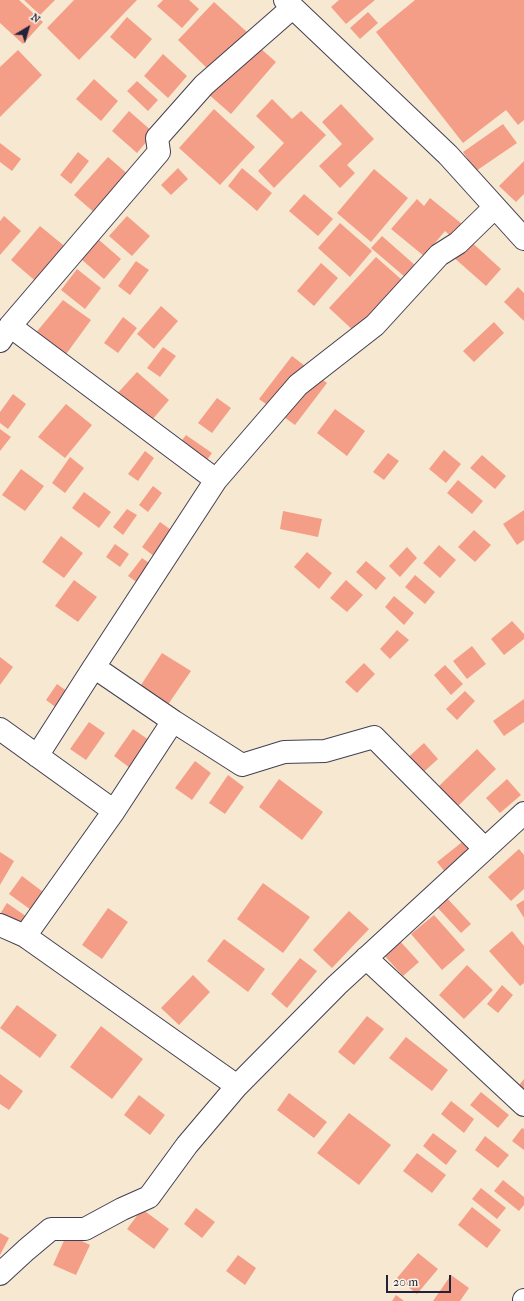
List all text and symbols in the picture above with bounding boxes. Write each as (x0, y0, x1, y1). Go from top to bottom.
north arrow (8, 8, 48, 48)
text: N (28, 10, 43, 26)
scale bar (388, 1267, 453, 1293)
text: 20 m (393, 1275, 418, 1289)

